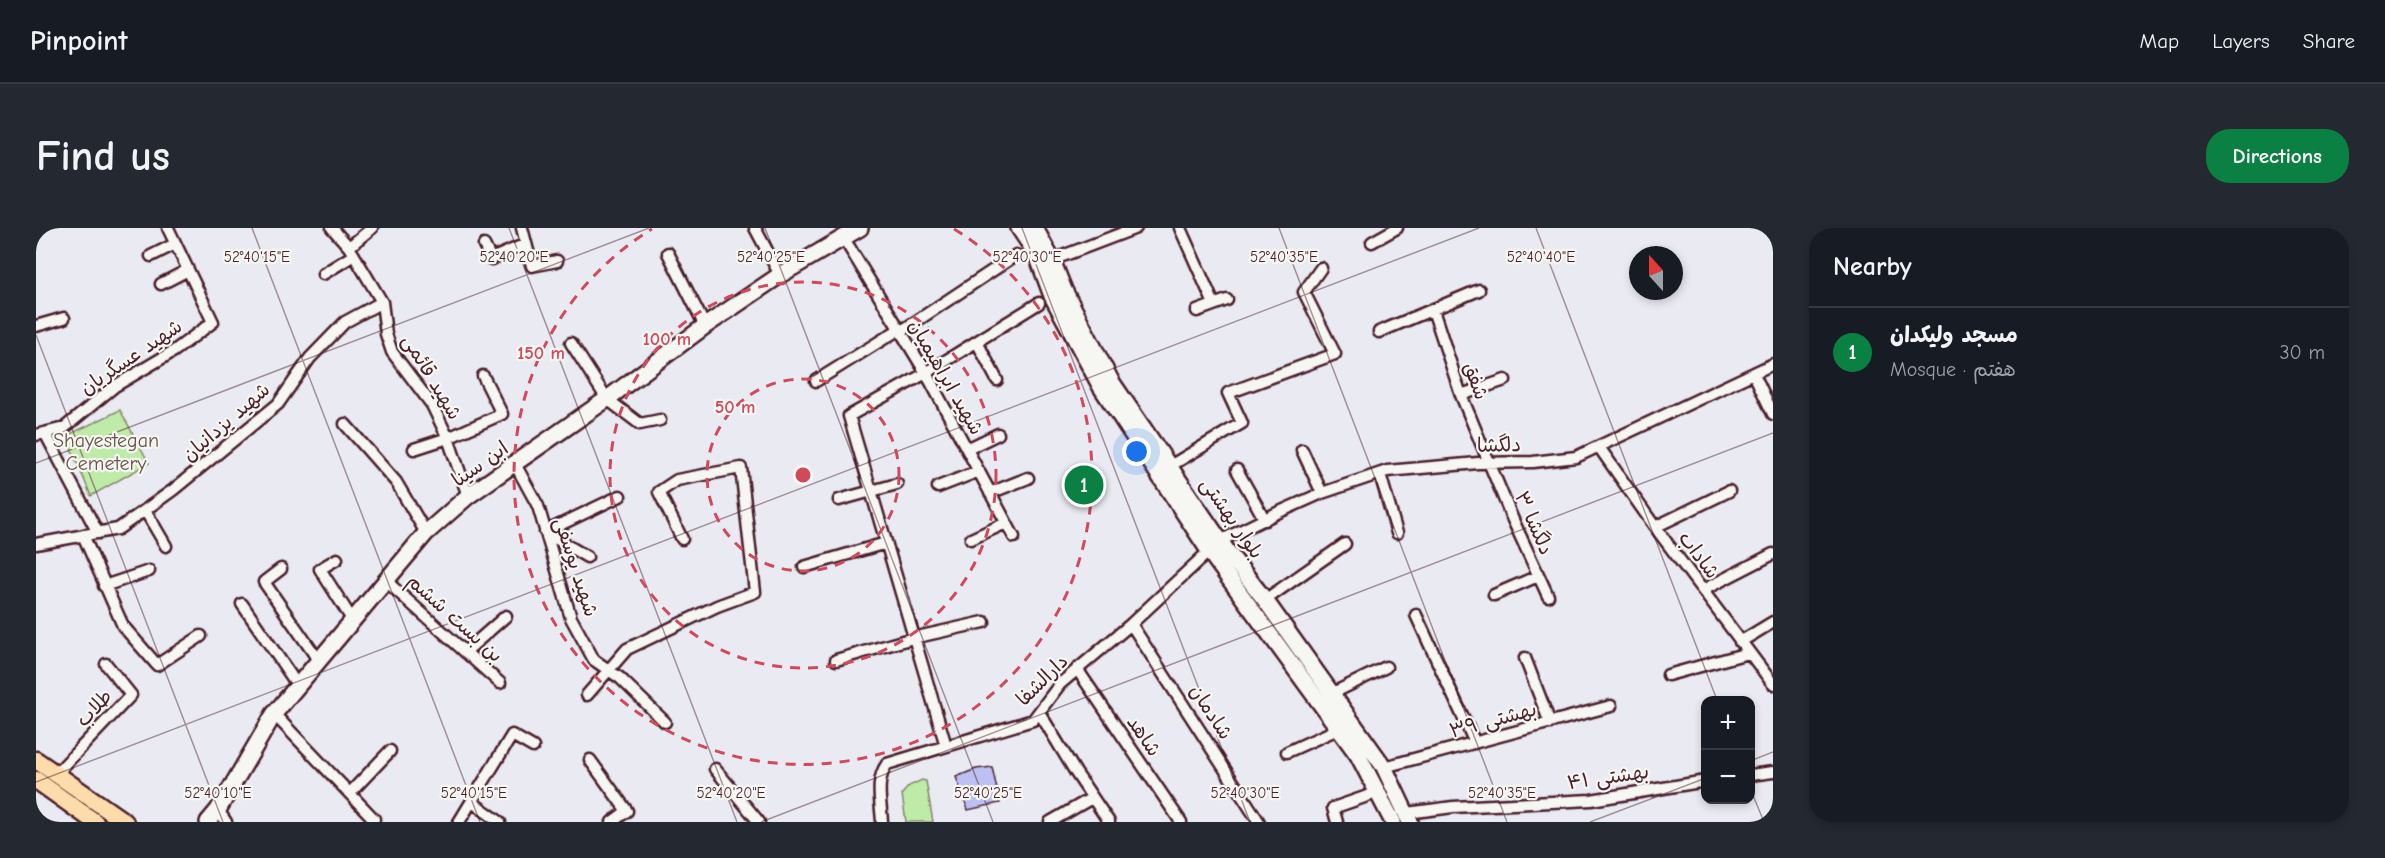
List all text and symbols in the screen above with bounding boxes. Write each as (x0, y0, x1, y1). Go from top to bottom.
text: Pinpoint (30, 25, 128, 57)
text: Map (2140, 29, 2179, 53)
text: Layers (2212, 29, 2270, 53)
text: Share (2303, 29, 2355, 53)
button: Directions (2206, 129, 2349, 183)
text: Find us (36, 132, 170, 181)
north arrow (1629, 246, 1683, 300)
text: 52°40'15"E (224, 248, 290, 266)
text: 52°40'20"E (479, 248, 549, 266)
text: 52°40'25"E (737, 248, 805, 266)
text: 52°40'30"E (993, 248, 1061, 266)
text: 52°40'35"E (1250, 248, 1318, 266)
text: 52°40'40"E (1507, 248, 1575, 266)
text: Nearby (1833, 252, 1912, 282)
street label: شهید عسگریان (76, 314, 186, 400)
street label: شهید ابراهیمیان (904, 315, 988, 439)
text: مسجد ولیکدان (1890, 322, 2018, 348)
text: 100 m (643, 329, 691, 350)
street label: شهید قائمی (397, 330, 467, 424)
text: 1 (1849, 341, 1856, 364)
text: 30 m (2279, 341, 2325, 364)
text: 150 m (517, 343, 565, 364)
text: Mosque · هفتم (1890, 358, 2016, 381)
street label: شفق (1459, 359, 1493, 403)
street label: شهید یزدانیان (177, 378, 275, 466)
text: 50 m (715, 397, 755, 418)
park label: Shayestegan Cemetery (53, 429, 159, 475)
street label: دلگشا (1477, 433, 1521, 457)
street label: ابن سینا (447, 436, 513, 492)
your location (1122, 437, 1151, 466)
pin: 1 (1064, 462, 1104, 508)
centre of rings (793, 465, 813, 485)
street label: بلوار بهشتی (1195, 473, 1268, 564)
street label: دلگشا ۳ (1510, 488, 1558, 558)
street label: شهید یوسفی (548, 515, 603, 620)
street label: شاداب (1674, 527, 1724, 583)
street label: بن بست ششم (400, 569, 508, 669)
street label: دارالشفا (1011, 649, 1073, 711)
street label: شادمان (1185, 680, 1237, 744)
street label: طلاب (71, 685, 117, 731)
map controls (1701, 696, 1755, 804)
button: + (1701, 696, 1755, 750)
street label: بهشتی ۳۹ (1447, 697, 1539, 744)
street label: شاهد (1122, 711, 1166, 761)
button: − (1701, 750, 1755, 804)
street label: بهشتی ۴۱ (1565, 760, 1651, 795)
text: 52°40'10"E (184, 784, 252, 802)
text: 52°40'15"E (441, 784, 507, 802)
text: 52°40'20"E (696, 784, 766, 802)
text: 52°40'25"E (954, 784, 1022, 802)
text: 52°40'30"E (1211, 784, 1279, 802)
text: 52°40'35"E (1468, 784, 1536, 802)

